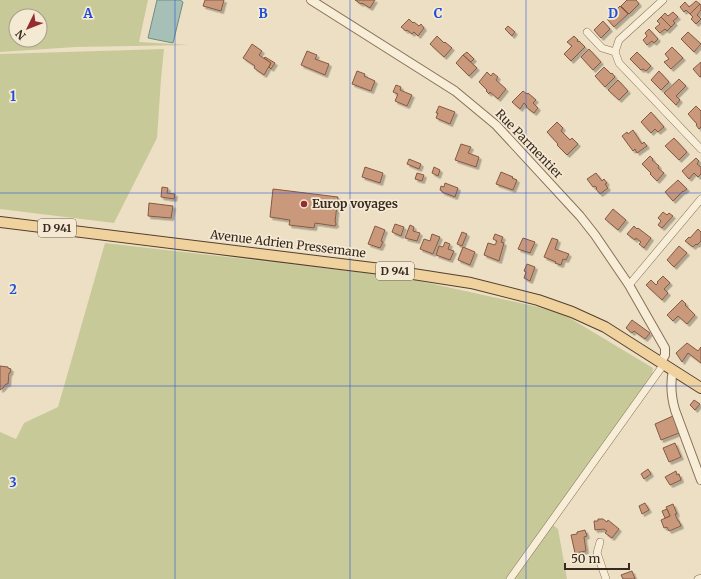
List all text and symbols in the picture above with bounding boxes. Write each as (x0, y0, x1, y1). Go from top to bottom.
text: A (82, 5, 93, 22)
text: B (258, 5, 268, 22)
text: C (434, 5, 443, 22)
text: D (608, 5, 618, 22)
north arrow (8, 8, 48, 48)
text: N (12, 27, 29, 43)
text: 1 (10, 88, 16, 105)
street label: Rue Parmentier (493, 106, 567, 182)
place label: Europ voyages (312, 196, 398, 211)
marker: Europ voyages (299, 199, 309, 209)
road number: D 941 (38, 219, 76, 237)
street label: Avenue Adrien Pressemane (208, 226, 367, 260)
road number: D 941 (376, 262, 414, 280)
text: 2 (9, 281, 17, 298)
text: 3 (9, 474, 17, 491)
scale bar (565, 545, 629, 571)
text: 50 m (571, 551, 600, 566)

